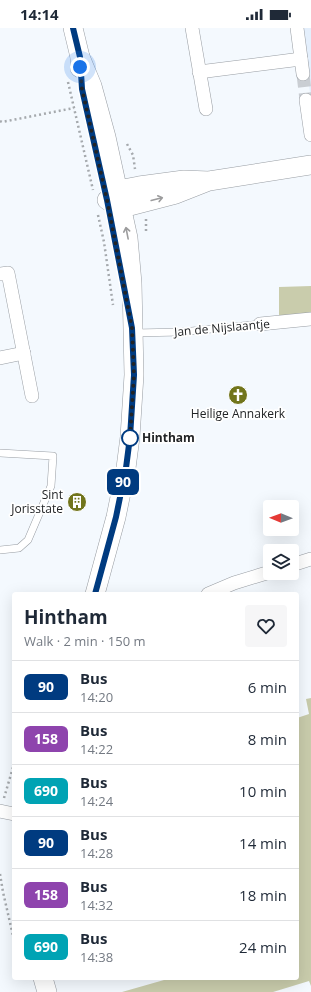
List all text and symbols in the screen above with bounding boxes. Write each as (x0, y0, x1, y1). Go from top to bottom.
text: 14:14 (20, 4, 59, 24)
your location (70, 57, 90, 77)
one-way arrow (150, 195, 163, 202)
one-way arrow (123, 227, 131, 240)
street label: Jan de Nijslaantje (172, 315, 271, 340)
church icon: Heilige Annakerk (227, 384, 249, 406)
place label: Heilige Annakerk (191, 405, 286, 422)
marker: Hintham (121, 429, 139, 447)
place label: Hintham (142, 429, 195, 446)
line badge: 90 (105, 469, 141, 495)
text: 90 (115, 472, 131, 491)
place label: Sint Jorisstate (10, 486, 63, 517)
building icon: Sint Jorisstate (66, 491, 88, 513)
north arrow (263, 500, 299, 536)
map controls (263, 500, 299, 580)
button: layers (263, 544, 299, 580)
text: Hintham (24, 604, 108, 630)
button: heart (245, 605, 287, 647)
text: Walk · 2 min · 150 m (24, 632, 146, 650)
text: Bus (80, 668, 107, 688)
text: 90 (38, 677, 54, 696)
text: 6 min (248, 677, 287, 697)
text: 14:20 (80, 688, 113, 706)
text: Bus (80, 720, 107, 740)
text: 158 (34, 729, 58, 748)
text: 8 min (248, 729, 287, 749)
text: 14:22 (80, 740, 113, 758)
text: Bus (80, 772, 107, 792)
text: 690 (34, 781, 58, 800)
text: 10 min (239, 781, 287, 801)
text: 14:24 (80, 792, 113, 810)
text: Bus (80, 824, 107, 844)
text: 90 (38, 833, 54, 852)
text: 14 min (239, 833, 287, 853)
text: 14:28 (80, 844, 113, 862)
text: Bus (80, 876, 107, 896)
text: 158 (34, 885, 58, 904)
text: 18 min (239, 885, 287, 905)
text: 14:32 (80, 896, 113, 914)
text: Bus (80, 928, 107, 948)
text: 690 (34, 937, 58, 956)
text: 24 min (239, 937, 287, 957)
text: 14:38 (80, 948, 113, 966)

